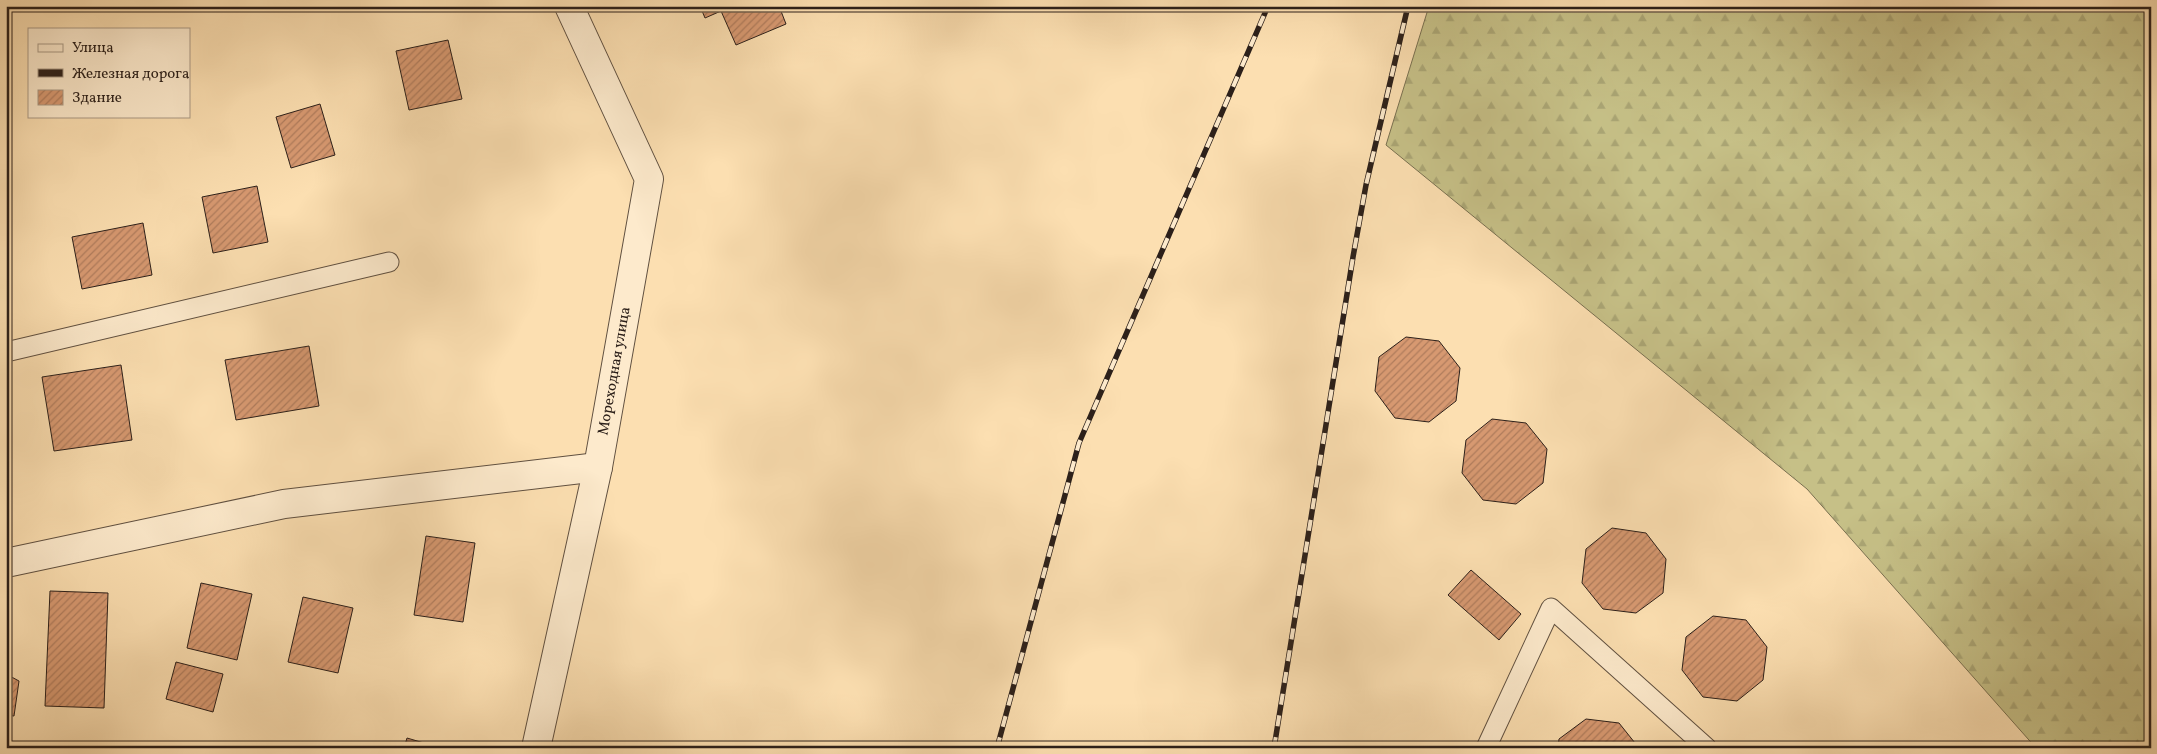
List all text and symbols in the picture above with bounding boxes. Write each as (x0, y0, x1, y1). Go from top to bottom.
legend (28, 28, 190, 118)
text: Улица (72, 38, 114, 59)
text: Железная дорога (72, 64, 189, 85)
text: Здание (72, 88, 122, 109)
street label: Мореходная улица (593, 305, 637, 437)

